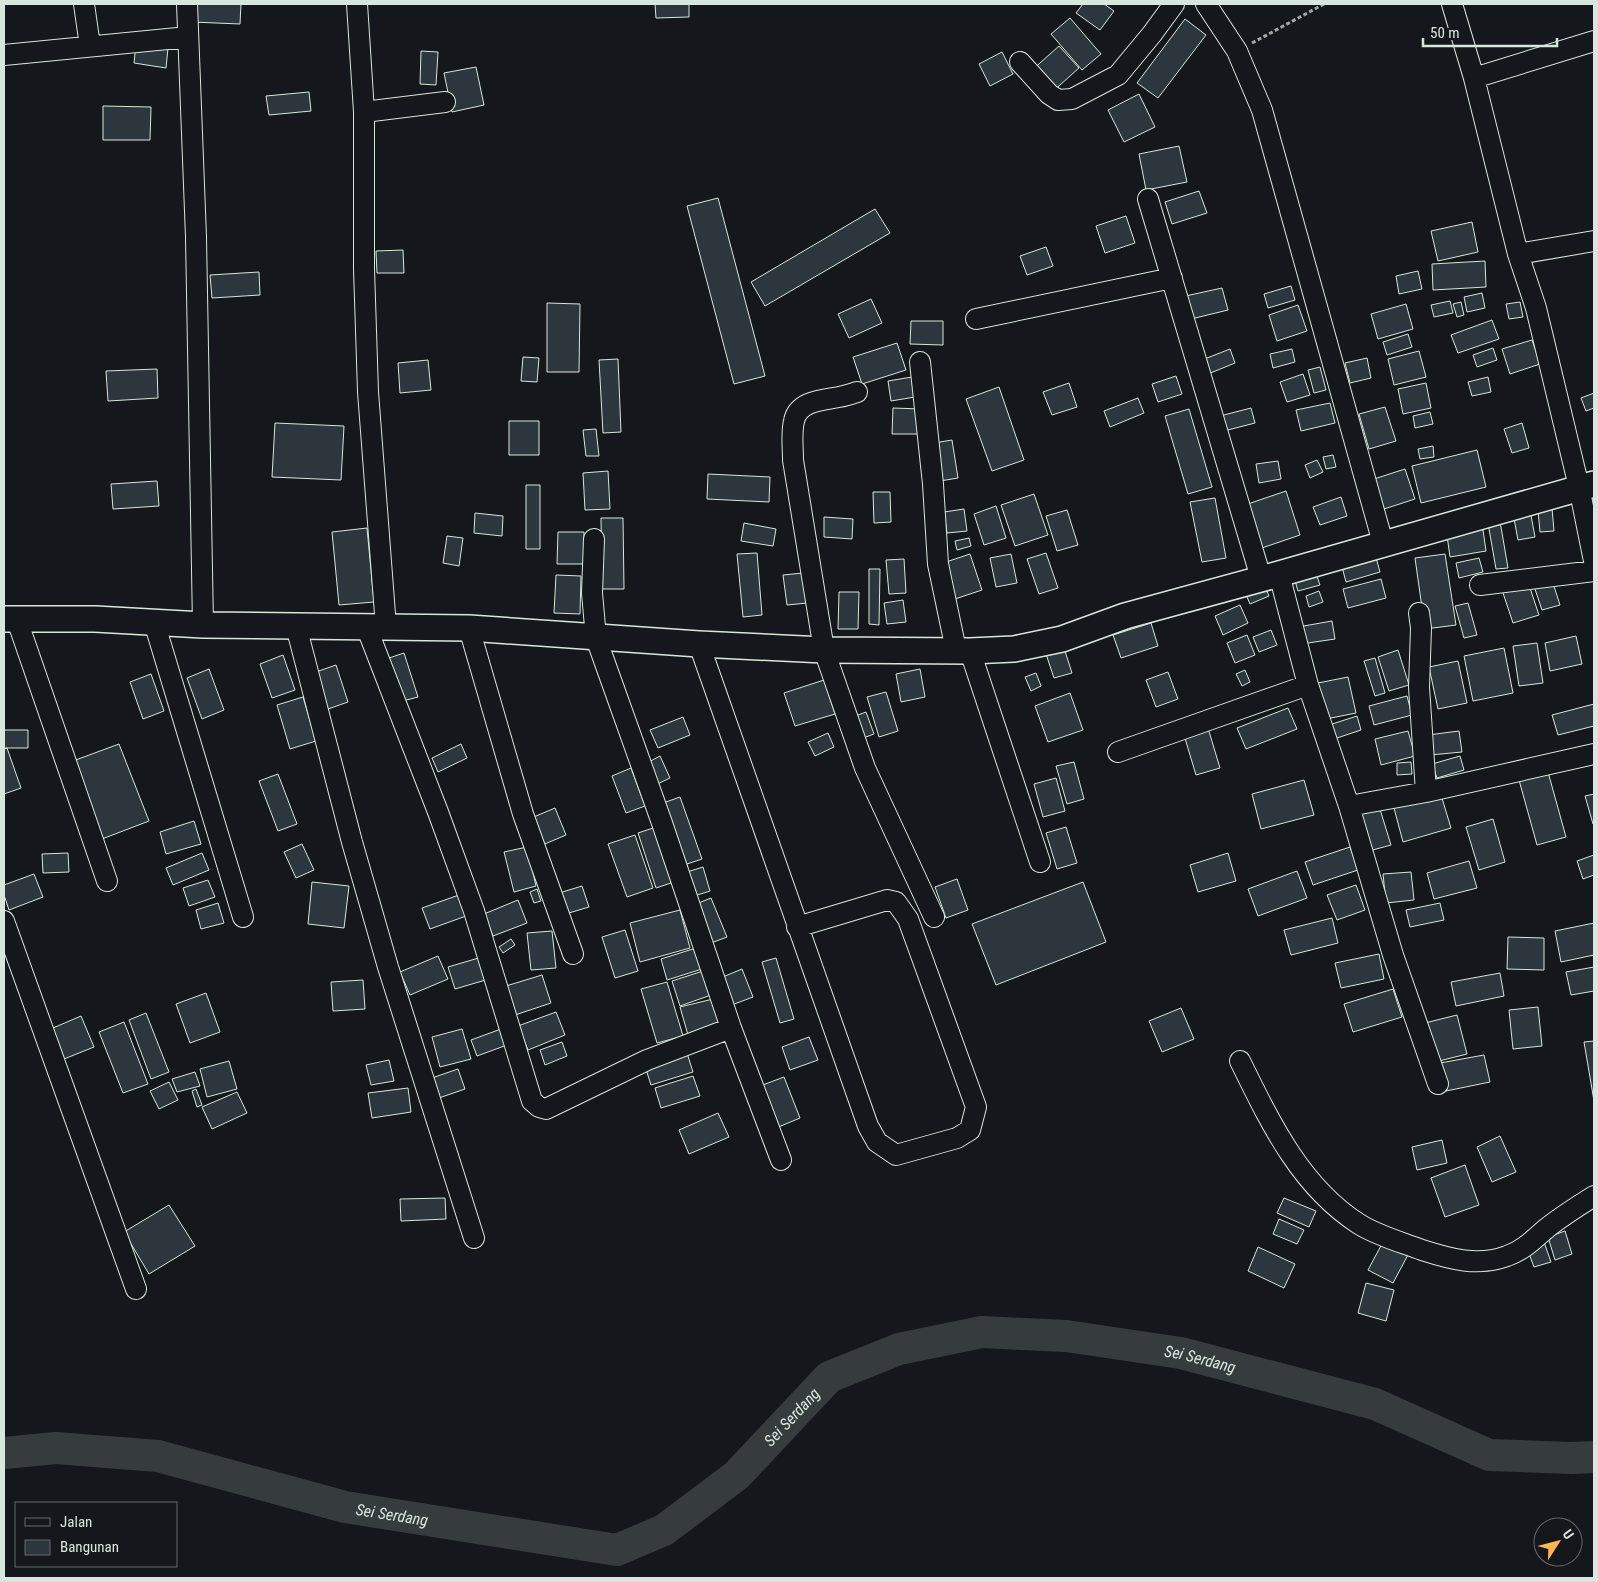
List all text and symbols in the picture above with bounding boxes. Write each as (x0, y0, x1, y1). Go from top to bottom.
scale bar (1423, 15, 1557, 47)
text: 50 m (1430, 24, 1460, 42)
water label: Sei Serdang (1163, 1341, 1238, 1377)
water label: Sei Serdang (760, 1384, 824, 1450)
water label: Sei Serdang (355, 1499, 430, 1530)
legend (15, 1502, 178, 1567)
text: Jalan (60, 1513, 92, 1531)
north arrow (1533, 1517, 1583, 1567)
text: U (1560, 1526, 1577, 1542)
text: Bangunan (60, 1538, 119, 1556)

